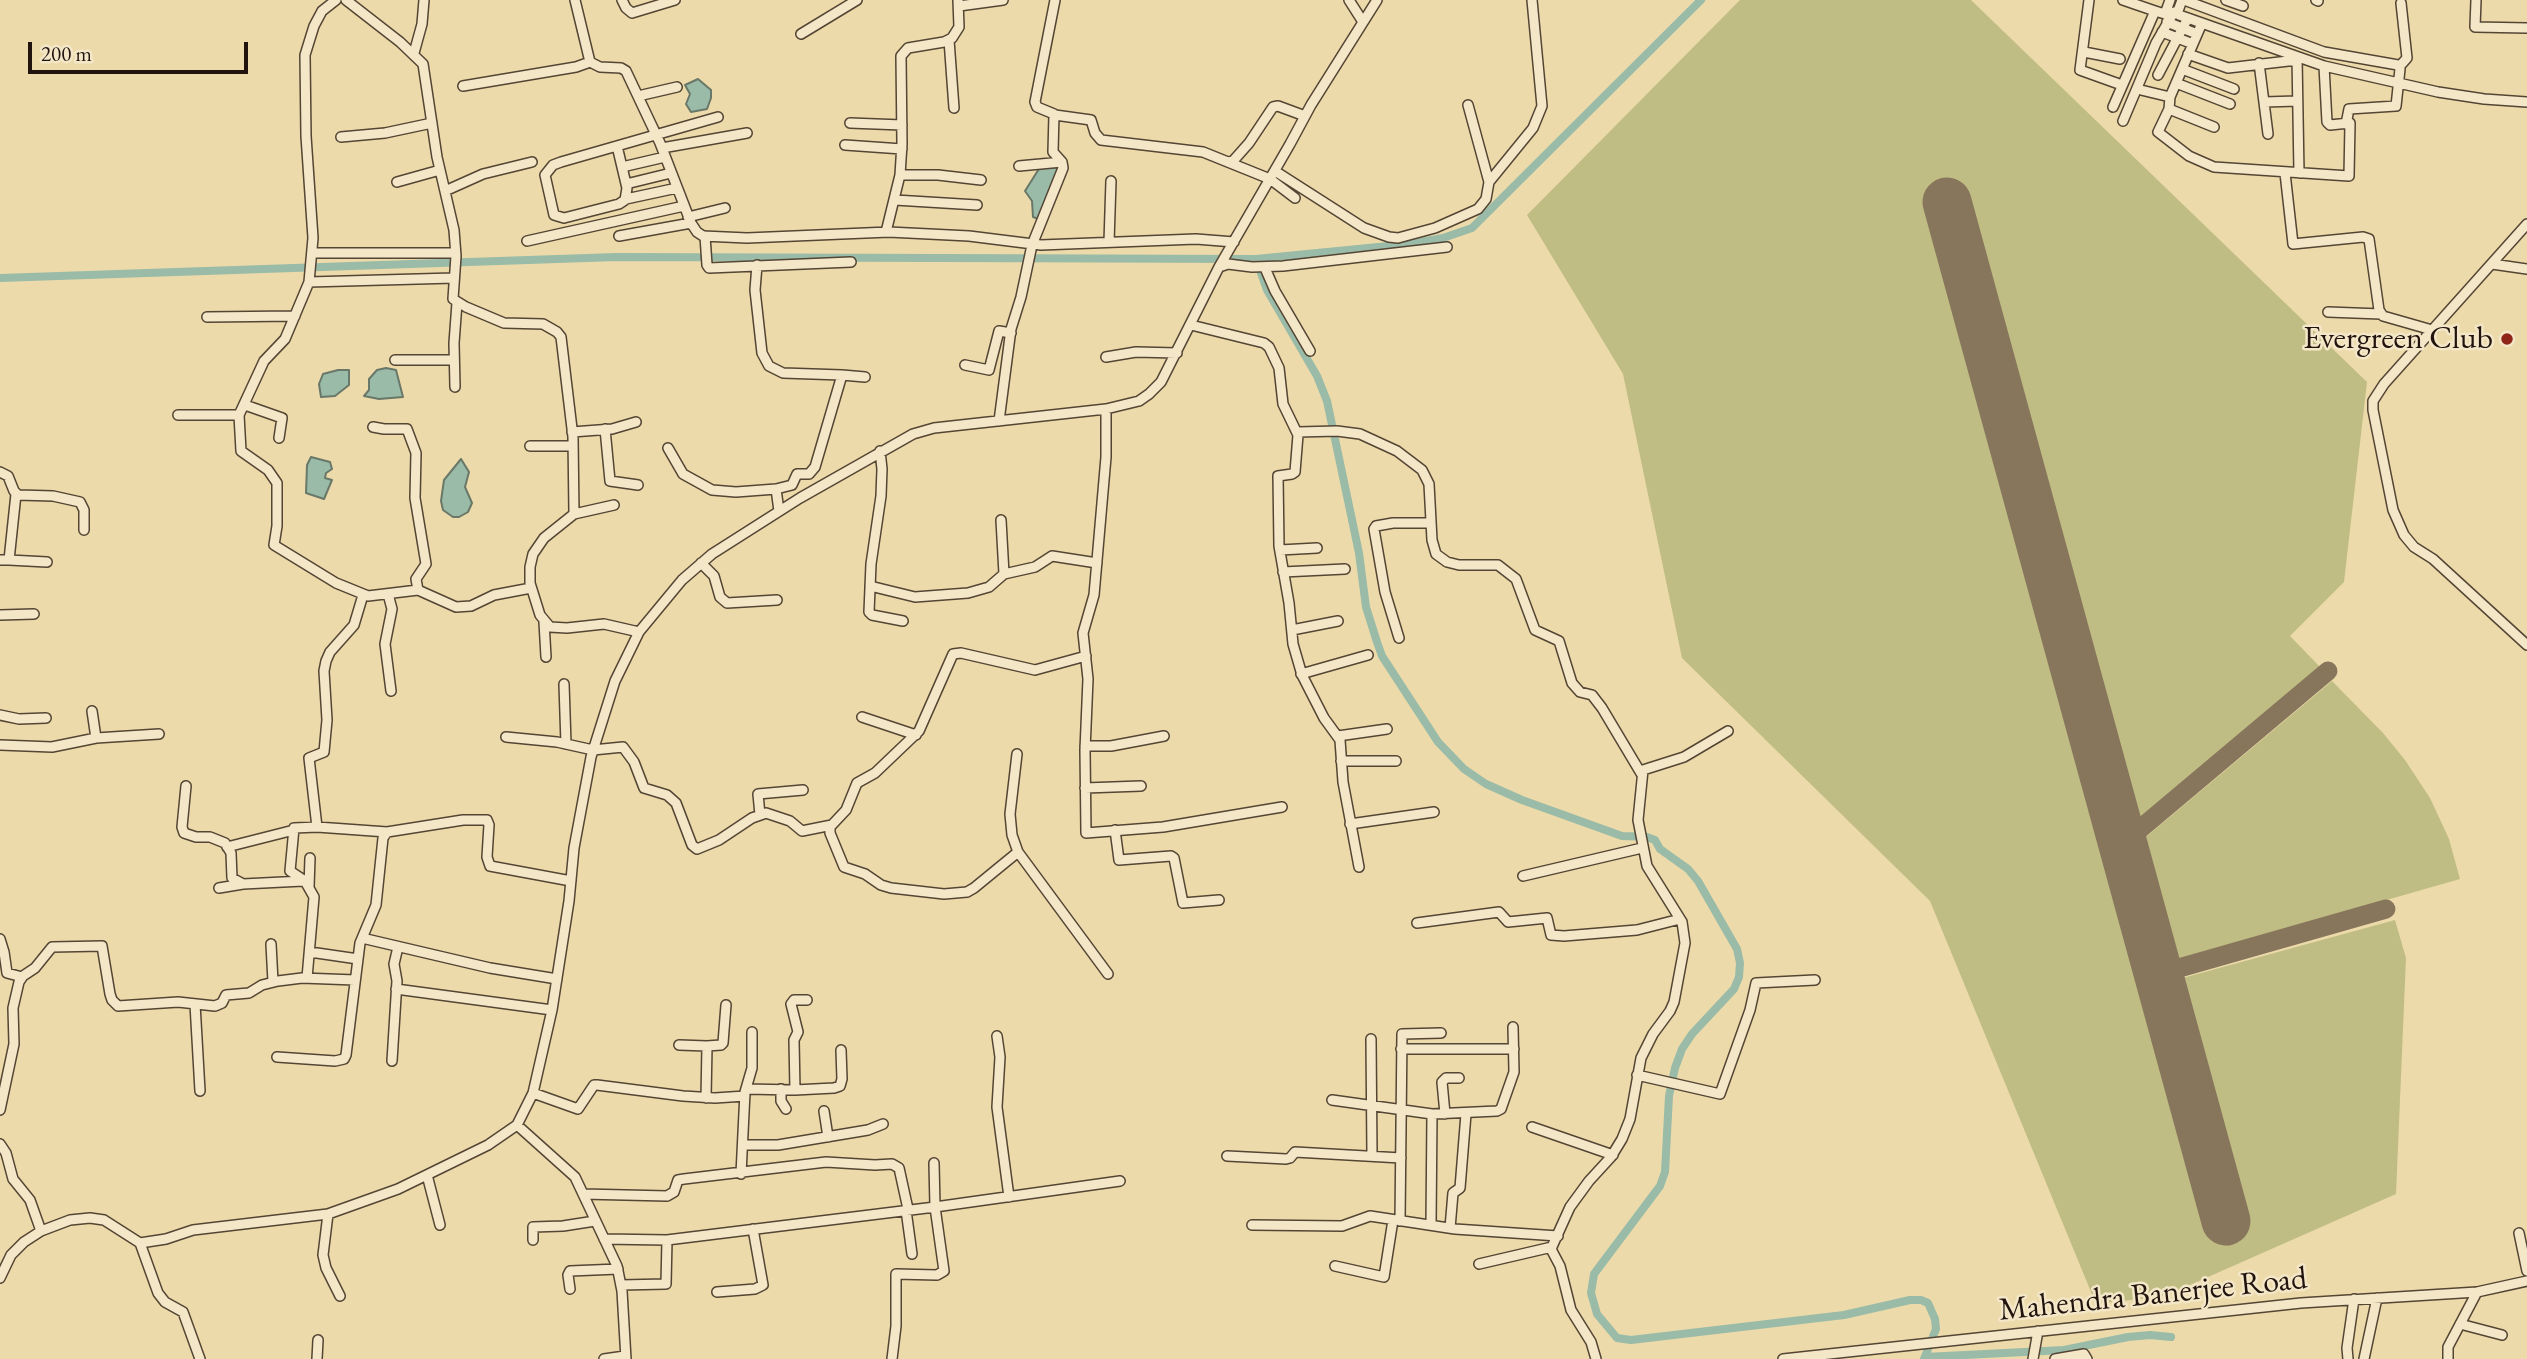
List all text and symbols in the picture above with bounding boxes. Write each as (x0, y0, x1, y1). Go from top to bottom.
scale bar (32, 28, 252, 72)
text: 200 m (41, 40, 92, 67)
place label: Evergreen Club (2303, 320, 2493, 358)
marker: Evergreen Club (2499, 331, 2515, 347)
street label: Mahendra Banerjee Road (1997, 1260, 2309, 1330)

